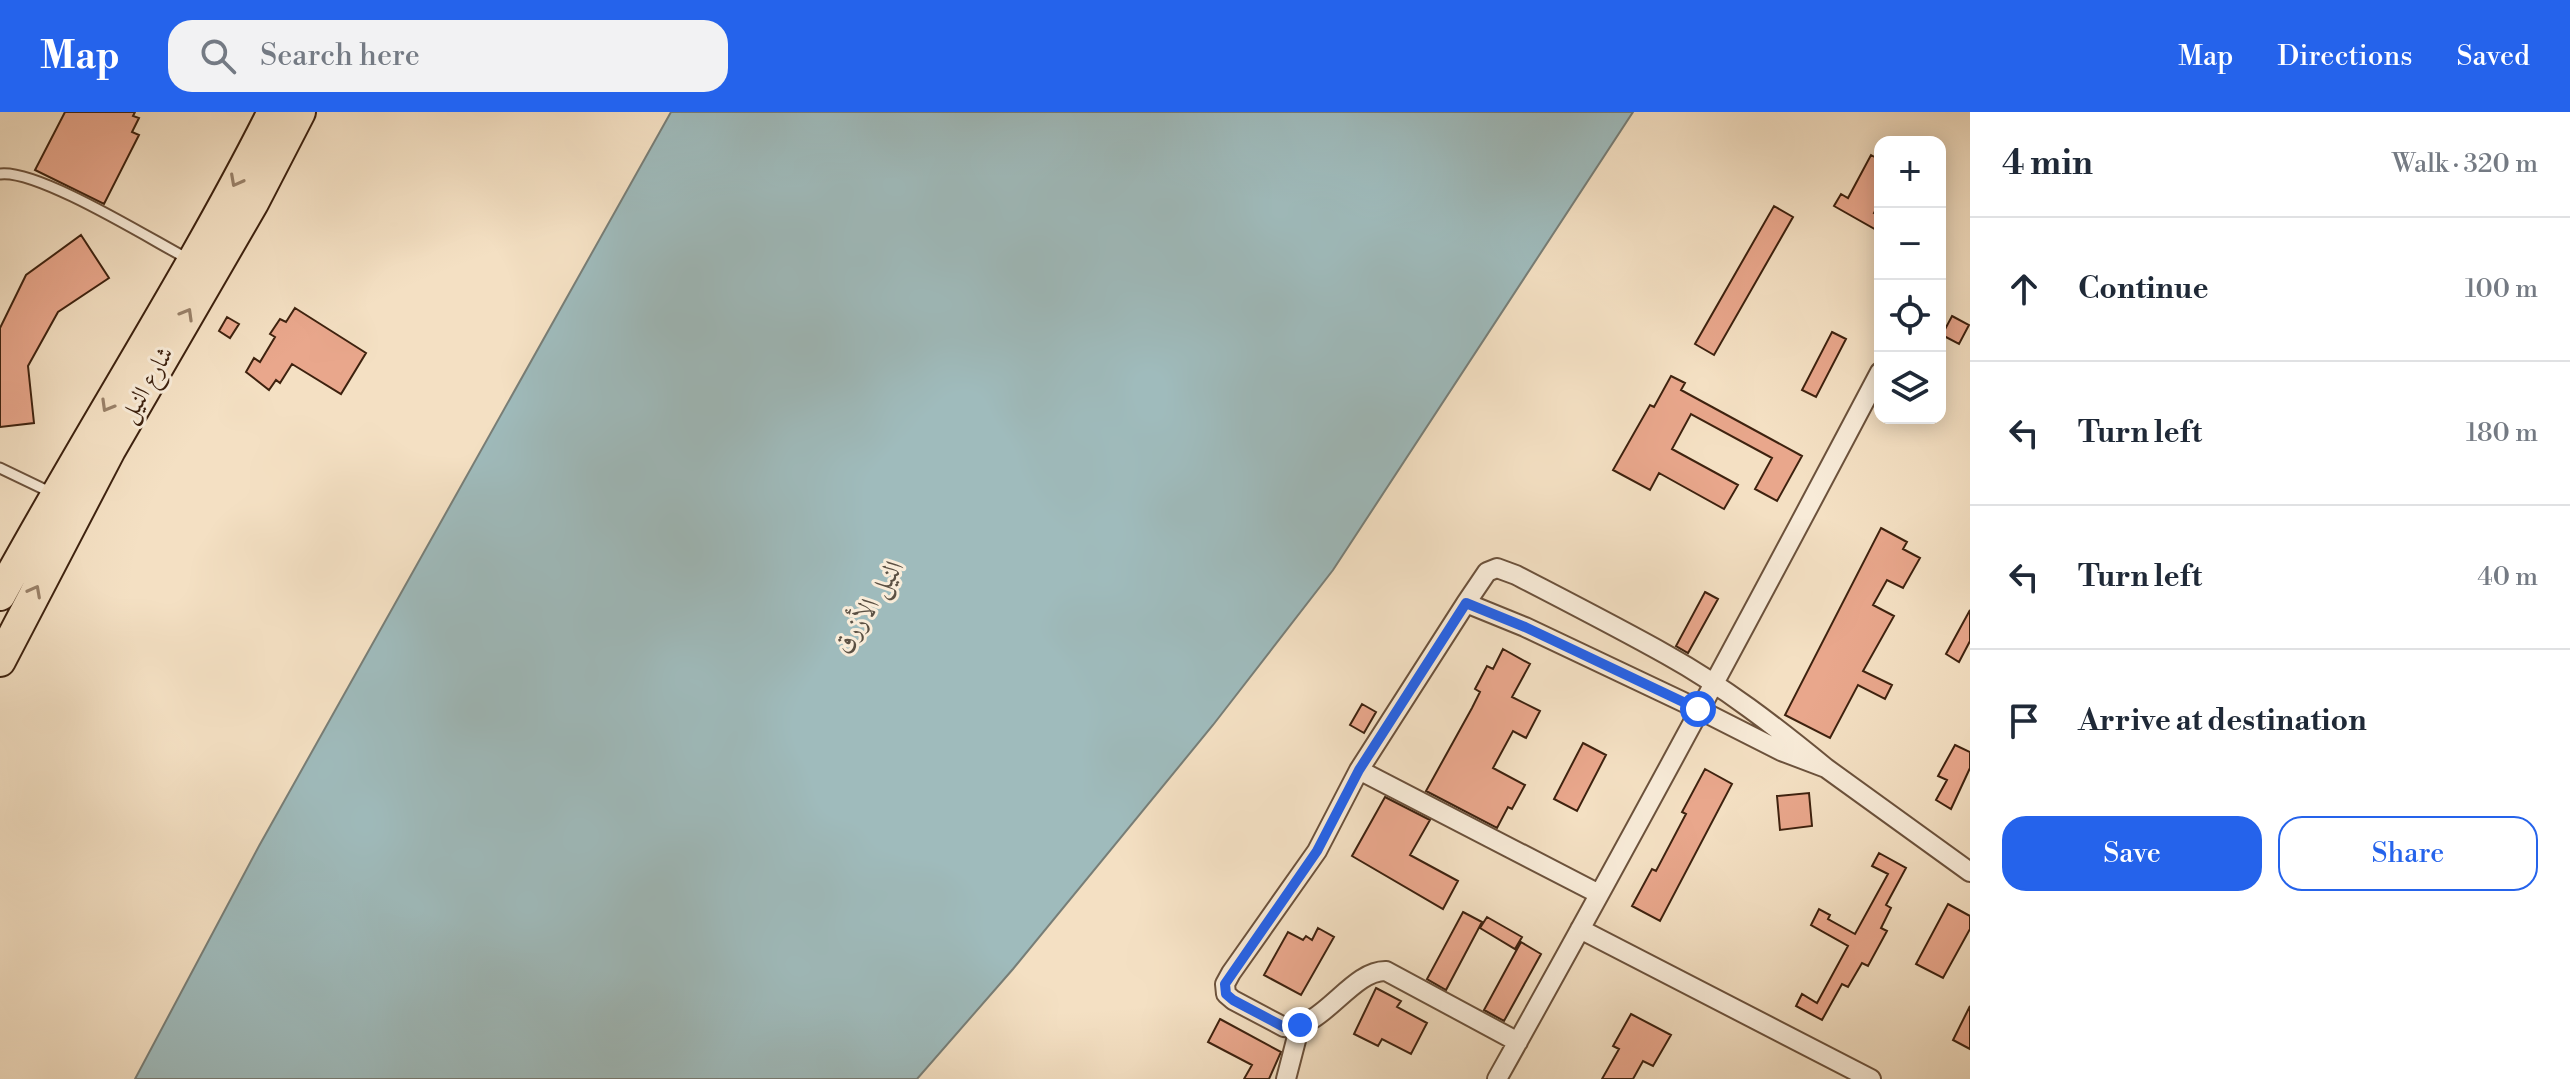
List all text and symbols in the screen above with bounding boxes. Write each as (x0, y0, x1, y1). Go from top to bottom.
search box (168, 20, 728, 92)
text: Map (40, 33, 120, 80)
icon: search (196, 34, 240, 78)
text: Search here (260, 37, 420, 75)
text: Map (2178, 39, 2233, 74)
text: Directions (2277, 39, 2412, 74)
text: Saved (2456, 39, 2530, 74)
map controls (1874, 136, 1946, 424)
button: + (1874, 136, 1946, 208)
text: 4 min (2002, 143, 2093, 185)
text: Walk · 320 m (2392, 148, 2538, 180)
one-way arrow (231, 172, 246, 187)
button: − (1874, 208, 1946, 280)
icon: ahead (2002, 267, 2046, 311)
text: Continue (2078, 270, 2209, 308)
text: 100 m (2465, 273, 2538, 305)
button: locate (1874, 280, 1946, 352)
one-way arrow (177, 308, 193, 323)
street label: شارع النيل (113, 341, 184, 431)
button: layers (1874, 352, 1946, 424)
one-way arrow (101, 397, 116, 412)
icon: left (2002, 411, 2046, 455)
text: Turn left (2078, 414, 2202, 452)
text: 180 m (2466, 417, 2538, 449)
water label: النيل الأزرق (824, 551, 912, 660)
icon: left (2002, 555, 2046, 599)
text: Turn left (2078, 558, 2202, 596)
text: 40 m (2477, 561, 2538, 593)
one-way arrow (26, 585, 41, 599)
route start (1680, 691, 1716, 727)
icon: arrive (2002, 699, 2046, 743)
text: Arrive at destination (2078, 702, 2367, 740)
button: Save (2002, 816, 2262, 891)
button: Share (2278, 816, 2538, 891)
route end (1282, 1007, 1318, 1043)

